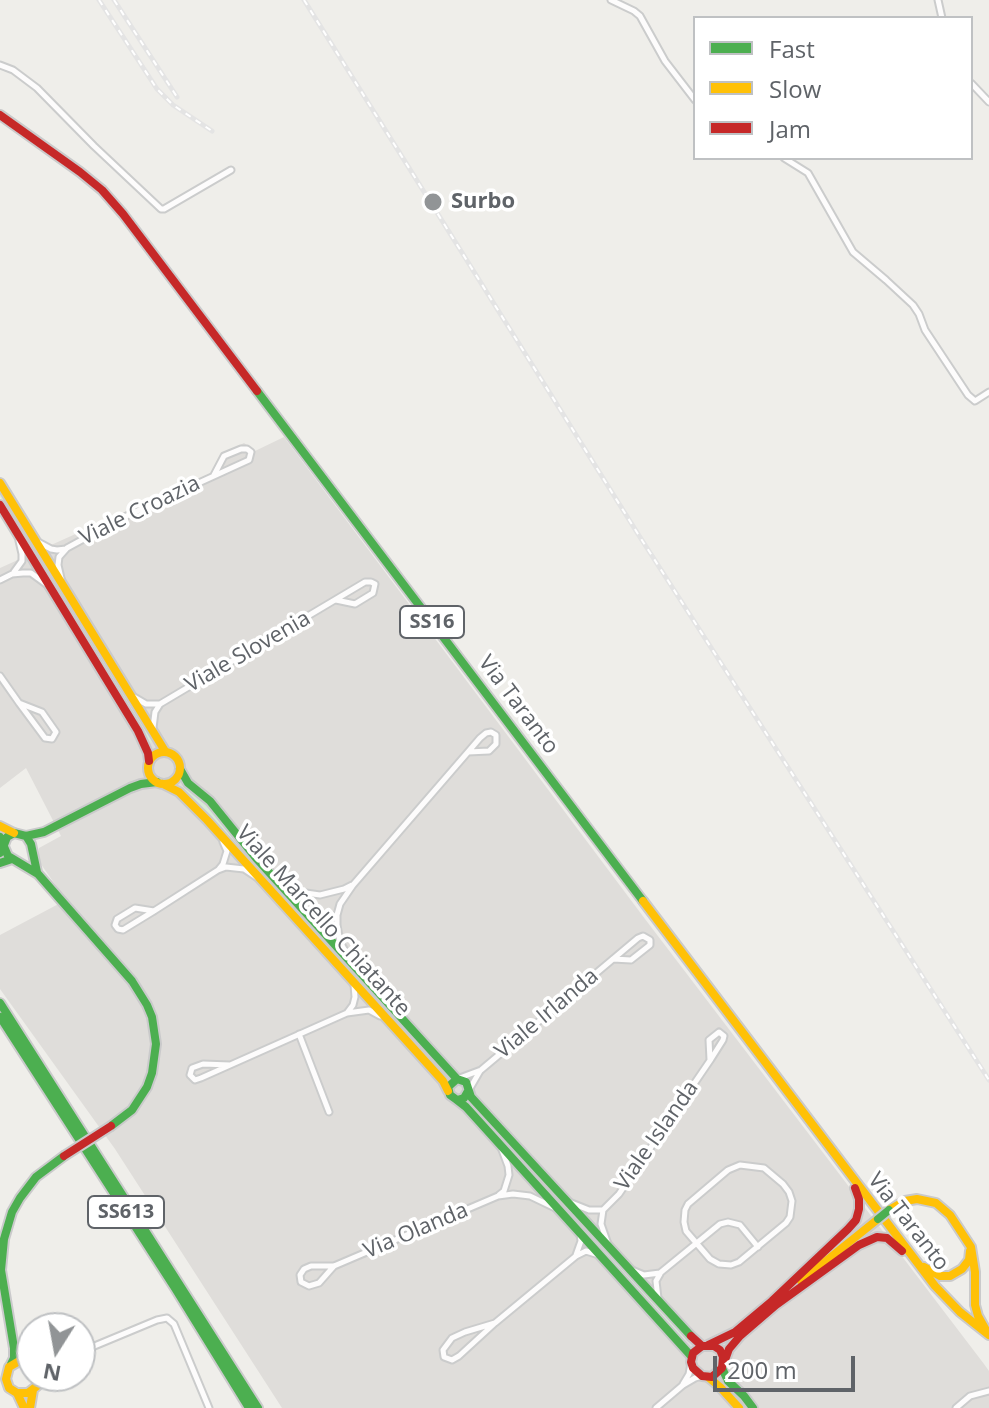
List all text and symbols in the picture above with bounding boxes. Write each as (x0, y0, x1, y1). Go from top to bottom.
legend (693, 16, 973, 160)
text: Fast (769, 32, 815, 65)
text: Slow (769, 72, 821, 105)
text: Jam (769, 112, 811, 145)
place label: Surbo (451, 189, 515, 215)
marker: Surbo (422, 191, 444, 213)
street label: Viale Croazia (75, 470, 205, 552)
street label: Viale Slovenia (181, 606, 315, 698)
road number: SS16 (400, 606, 464, 638)
street label: Via Taranto (472, 650, 564, 760)
street label: Viale Marcello Chiatante (230, 820, 416, 1022)
street label: Viale Irlanda (490, 963, 604, 1065)
street label: Viale Islanda (609, 1076, 705, 1196)
street label: Via Taranto (862, 1168, 954, 1276)
road number: SS613 (88, 1196, 164, 1228)
street label: Via Olanda (360, 1197, 472, 1265)
north arrow (16, 1312, 96, 1392)
scale bar (717, 1340, 859, 1390)
text: 200 m (727, 1353, 797, 1386)
text: N (40, 1357, 63, 1390)

